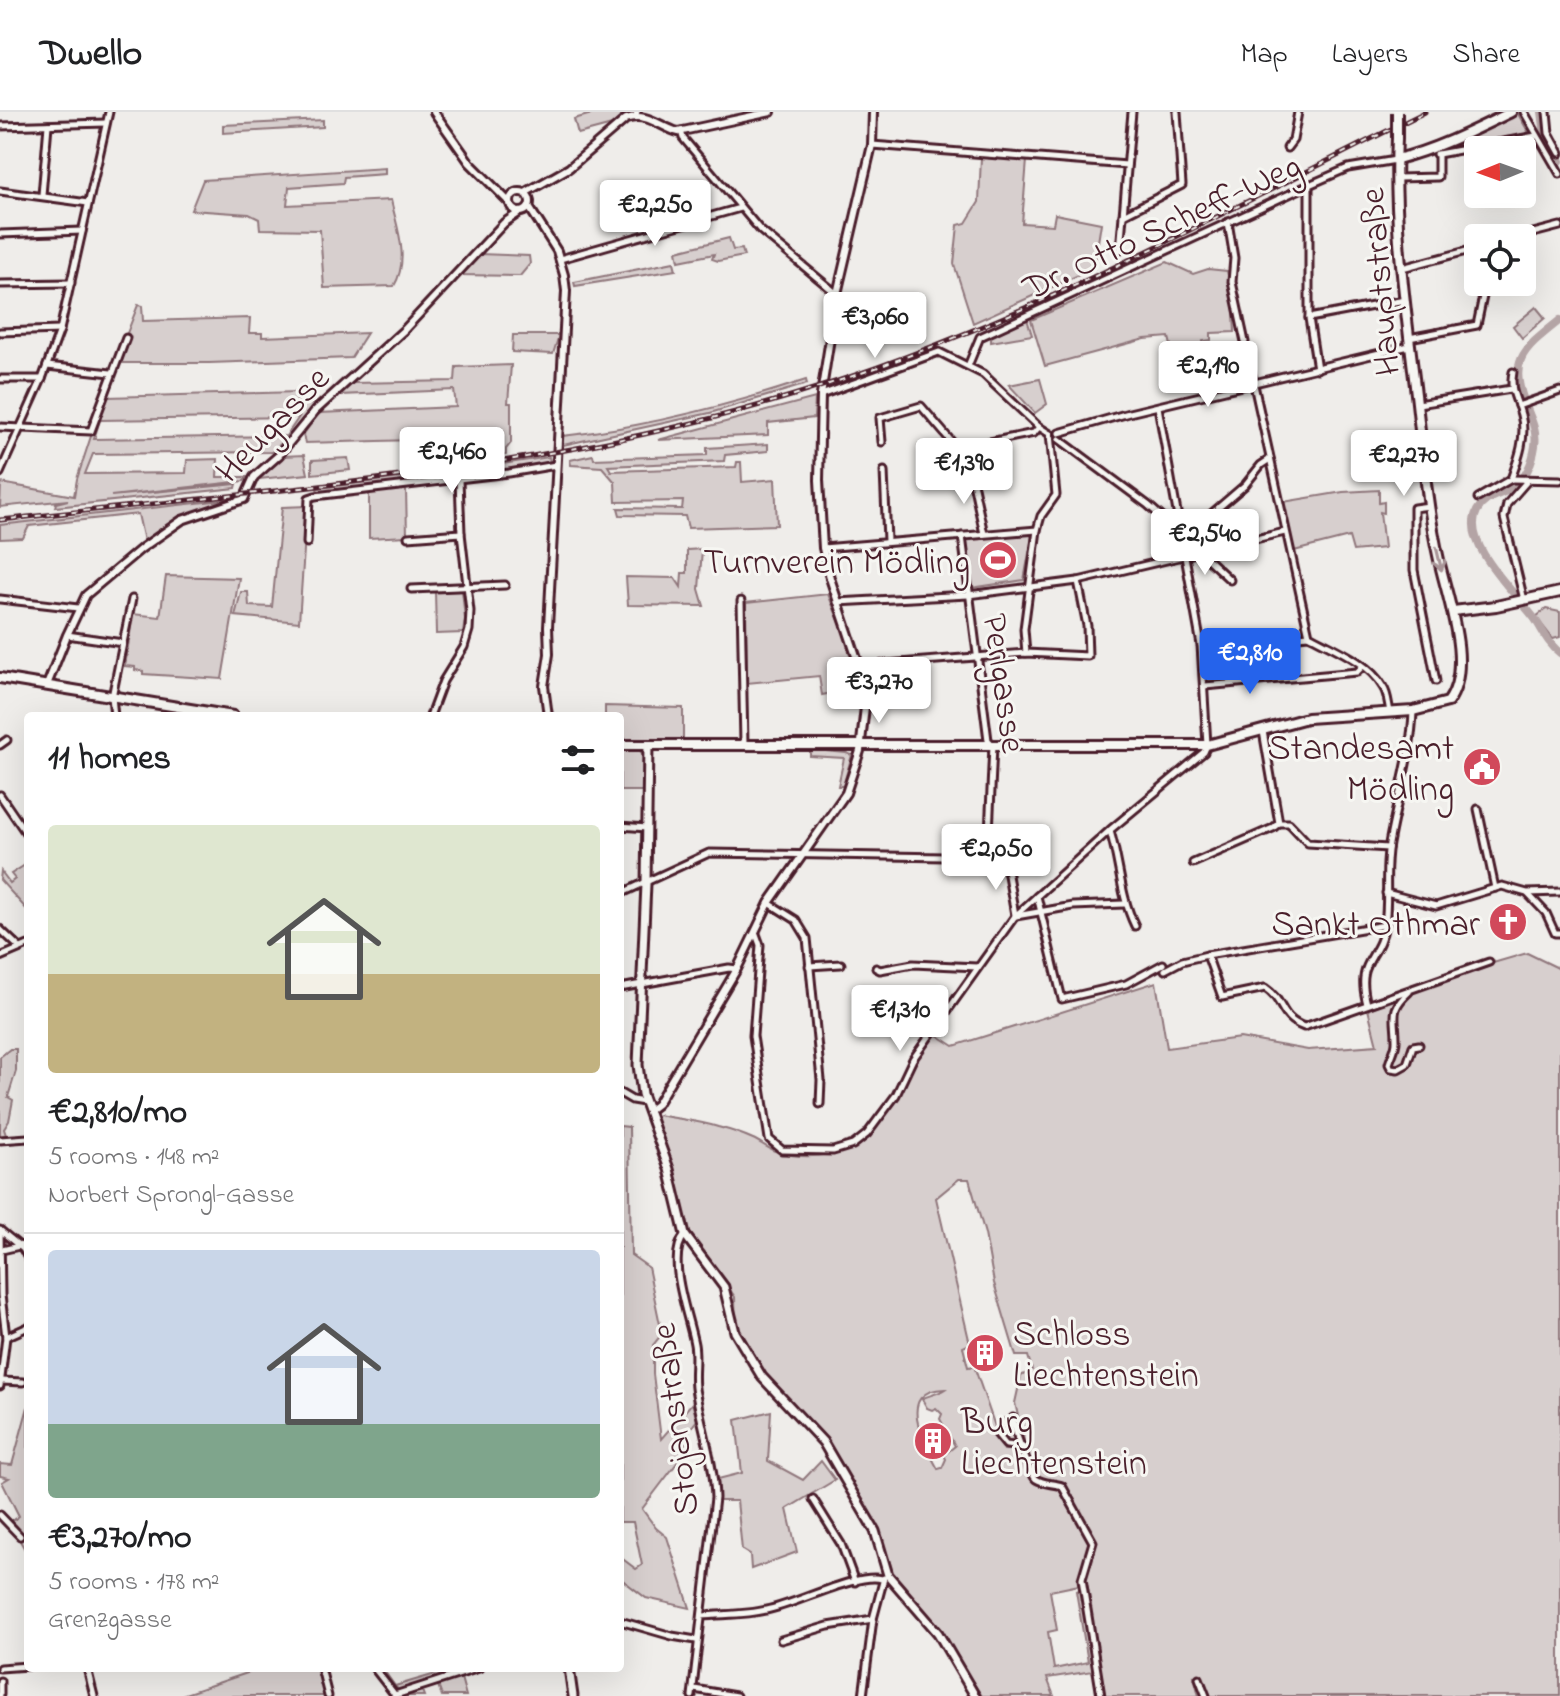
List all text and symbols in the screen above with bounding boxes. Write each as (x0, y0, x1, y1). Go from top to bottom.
text: Dwello (40, 27, 142, 83)
text: Map (1240, 35, 1288, 76)
text: Layers (1332, 35, 1408, 76)
text: Share (1452, 35, 1520, 76)
north arrow (1464, 136, 1536, 208)
map controls (1464, 136, 1536, 296)
street label: Dr. Otto Scheff-Weg (1014, 141, 1311, 317)
pin: €2,250 (590, 180, 720, 248)
street label: Hauptstraße (1348, 185, 1417, 378)
text: €2,250 (618, 187, 692, 225)
button: locate (1464, 224, 1536, 296)
pin: €3,060 (810, 292, 940, 360)
text: €3,060 (841, 299, 909, 337)
pin: €2,190 (1143, 341, 1273, 409)
text: €2,190 (1177, 348, 1239, 386)
street label: Heugasse (204, 355, 345, 497)
pin: €2,460 (387, 427, 517, 495)
pin: €2,270 (1339, 430, 1469, 498)
text: €2,460 (418, 434, 486, 472)
text: €2,270 (1369, 437, 1439, 475)
pin: €1,390 (899, 438, 1029, 506)
text: €1,390 (934, 445, 994, 483)
pin: €2,540 (1140, 509, 1270, 577)
text: €2,540 (1169, 516, 1241, 554)
place label: Turnverein Mödling (703, 538, 970, 591)
sports icon: Turnverein Mödling (977, 539, 1019, 581)
one-way arrow (1432, 546, 1447, 572)
street label: Perlgasse (966, 610, 1038, 758)
pin: €2,810 (1185, 628, 1315, 696)
text: €2,810 (1218, 635, 1282, 673)
pin: €3,270 (814, 657, 944, 725)
text: €3,270 (845, 664, 913, 702)
place label: Standesamt Mödling (1267, 724, 1454, 818)
text: 11 homes (48, 735, 171, 785)
icon: filters (556, 738, 600, 782)
public building icon: Standesamt Mödling (1461, 746, 1503, 788)
pin: €2,050 (931, 824, 1061, 892)
text: €2,050 (960, 831, 1032, 869)
icon: home (252, 877, 396, 1021)
place label: Sankt Othmar (1271, 900, 1481, 953)
church icon: Sankt Othmar (1487, 901, 1529, 943)
pin: €1,310 (835, 985, 965, 1053)
text: €1,310 (869, 992, 931, 1030)
text: €2,810/mo (48, 1089, 187, 1139)
text: 5 rooms · 148 m² (48, 1139, 220, 1177)
text: Norbert Sprongl-Gasse (48, 1177, 294, 1215)
icon: home (252, 1302, 396, 1446)
place label: Schloss Liechtenstein (1013, 1310, 1199, 1404)
street label: Stojanstraße (639, 1319, 716, 1519)
building icon: Schloss Liechtenstein (964, 1332, 1006, 1374)
place label: Burg Liechtenstein (960, 1398, 1147, 1492)
building icon: Burg Liechtenstein (912, 1420, 954, 1462)
text: €3,270/mo (48, 1514, 192, 1564)
text: 5 rooms · 178 m² (48, 1564, 220, 1602)
text: Grenzgasse (48, 1602, 172, 1640)

